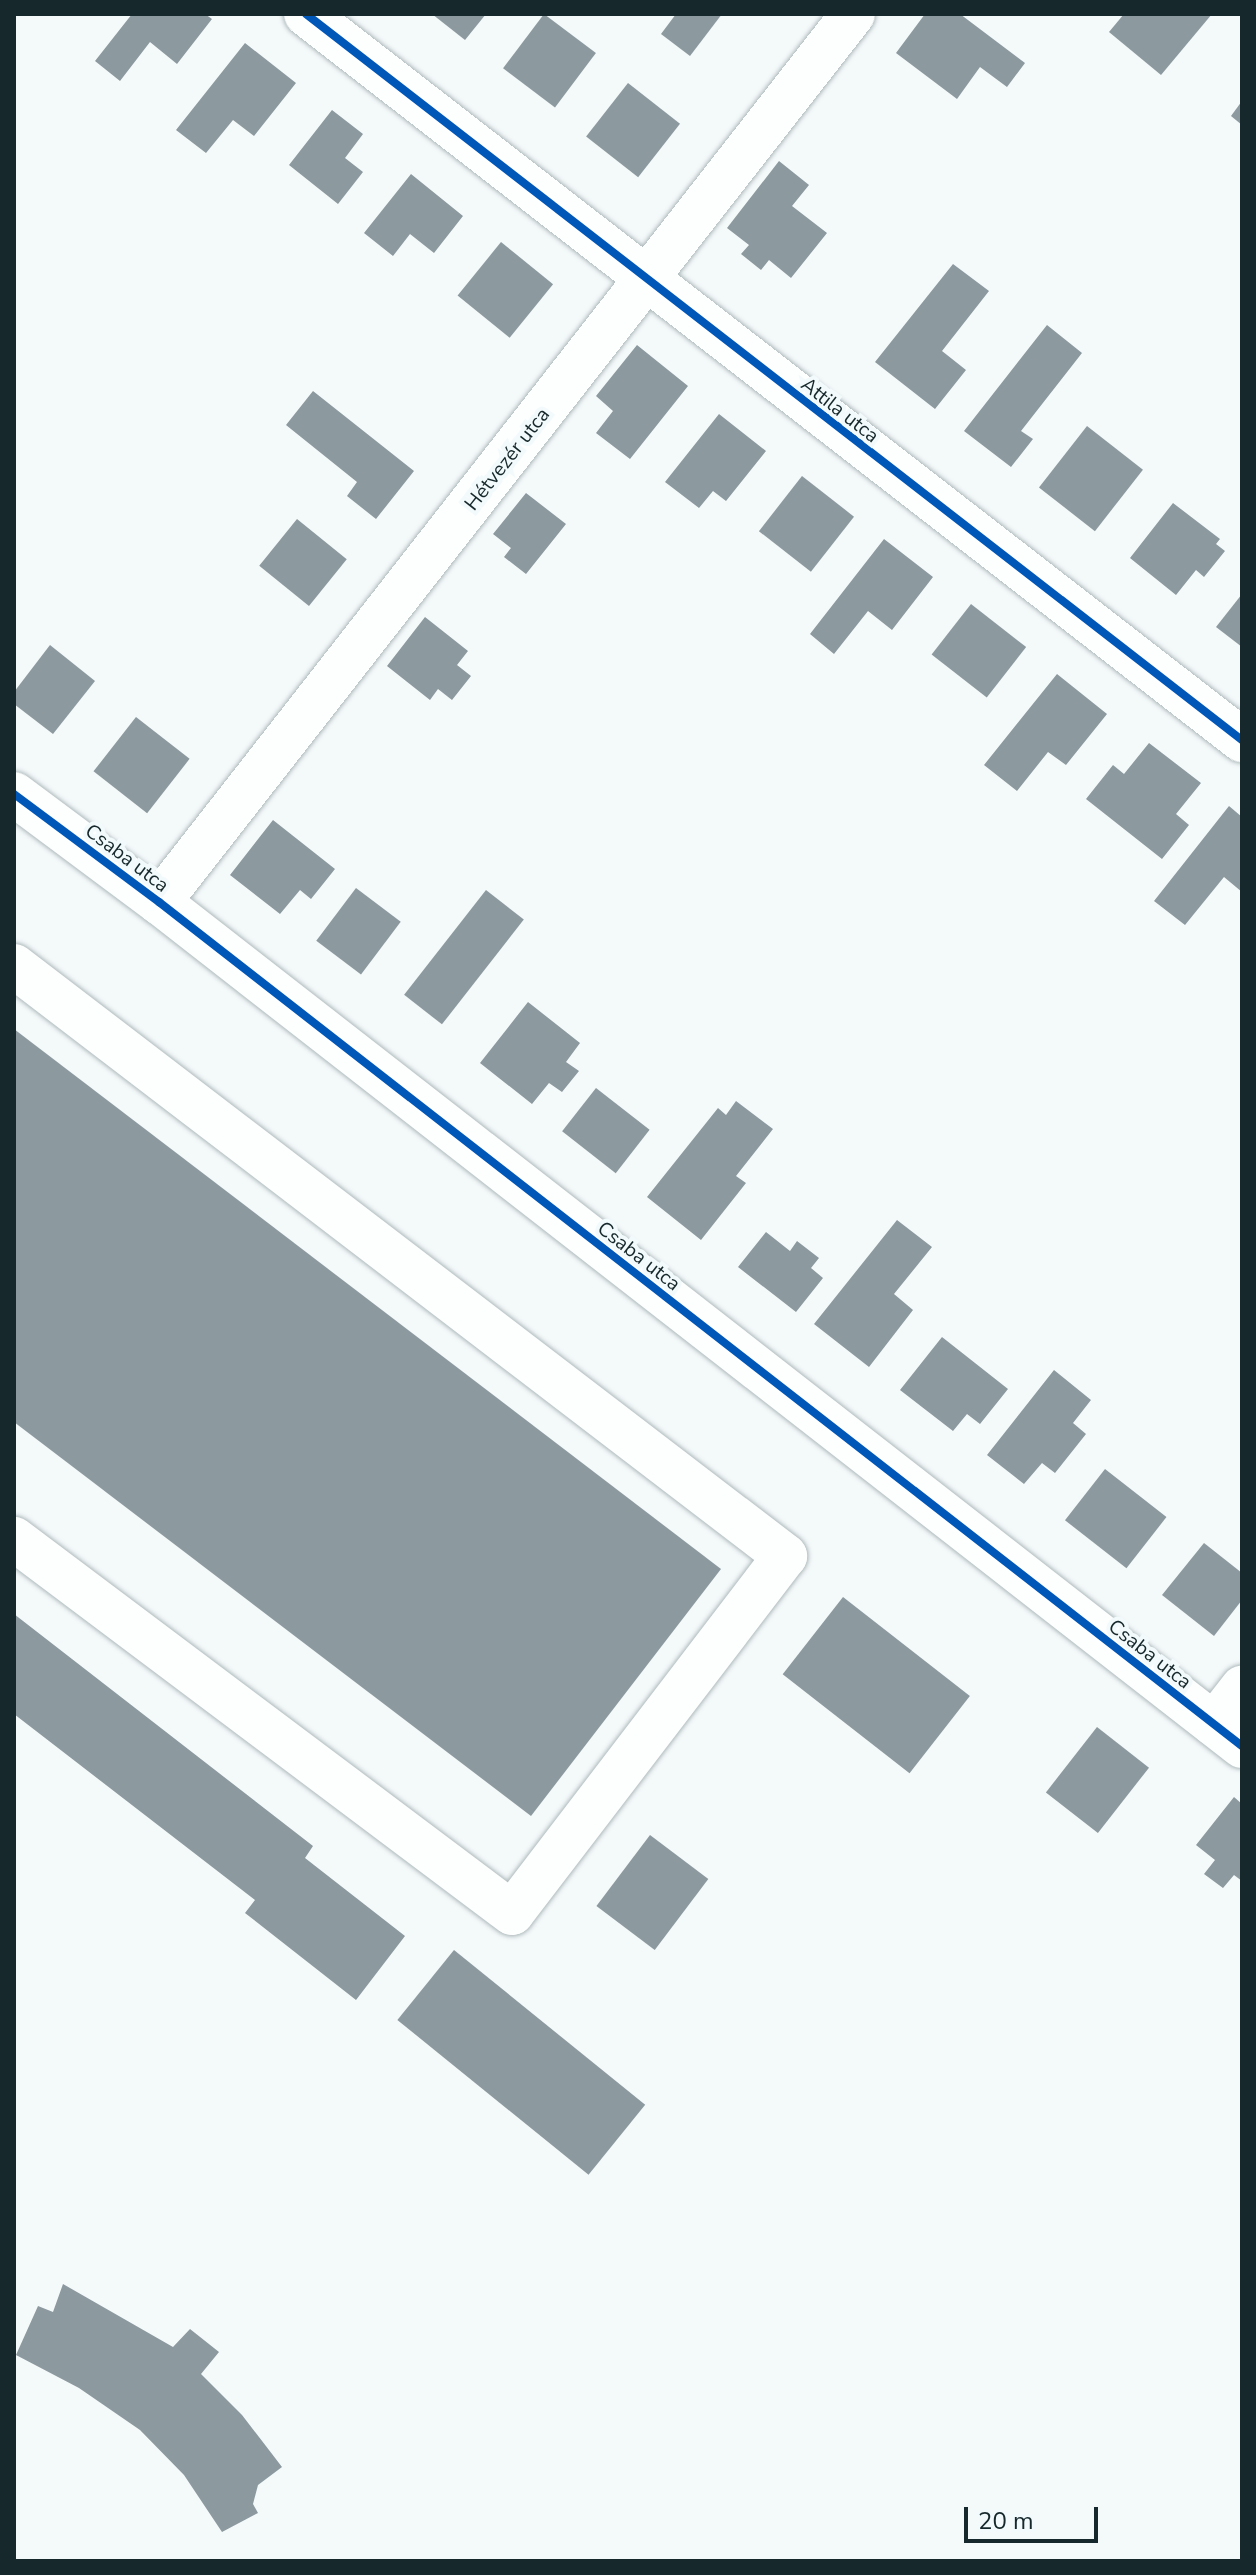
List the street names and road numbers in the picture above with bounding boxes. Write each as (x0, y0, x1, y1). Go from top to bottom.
street label: Attila utca (796, 372, 884, 448)
street label: Hétvezér utca (459, 403, 555, 515)
street label: Csaba utca (80, 819, 174, 897)
street label: Csaba utca (593, 1216, 685, 1296)
street label: Csaba utca (1104, 1614, 1196, 1694)

